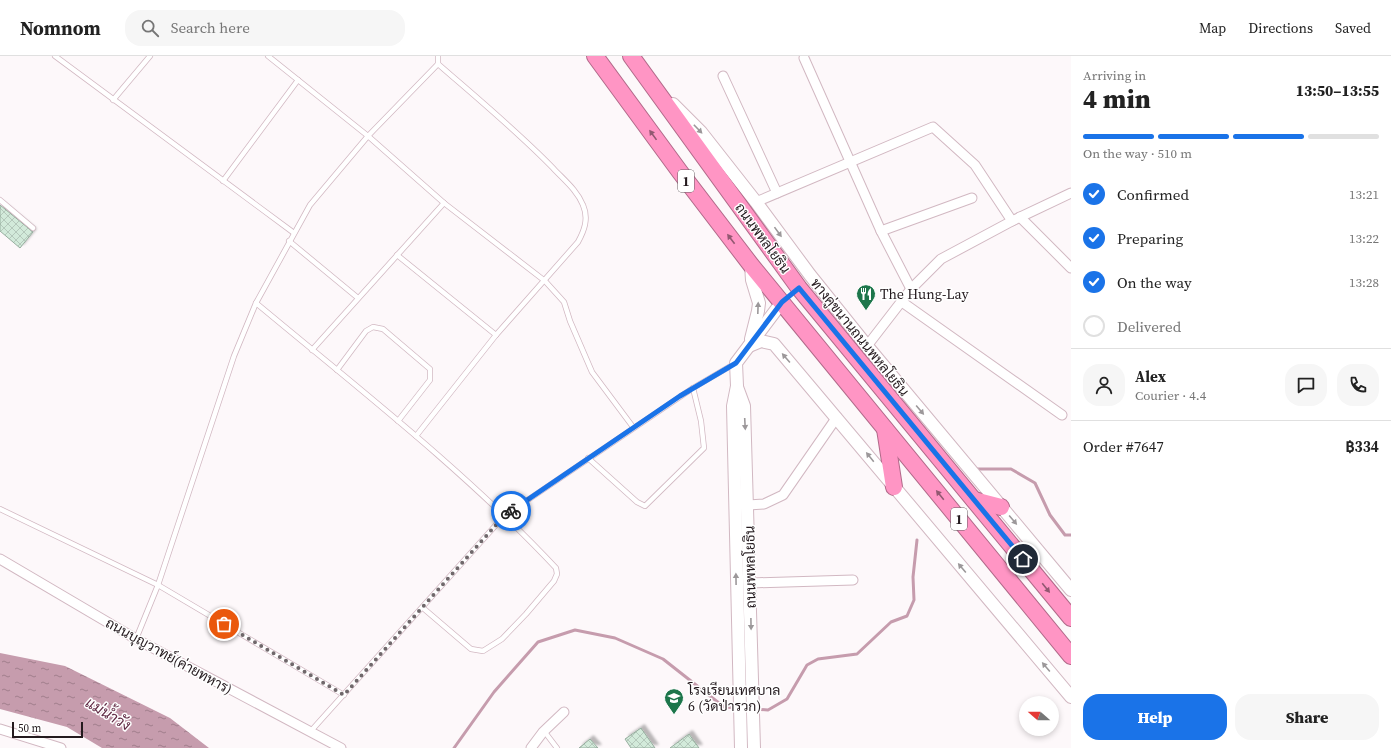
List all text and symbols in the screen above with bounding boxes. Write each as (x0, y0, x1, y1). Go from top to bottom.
search box (125, 10, 405, 46)
text: Nomnom (20, 15, 101, 41)
icon: search (139, 17, 161, 39)
text: Search here (171, 17, 250, 38)
text: Map (1199, 18, 1226, 38)
text: Directions (1248, 18, 1313, 38)
text: Saved (1335, 18, 1371, 38)
text: Arriving in (1083, 67, 1146, 84)
text: 13:50–13:55 (1296, 80, 1379, 101)
text: 4 min (1083, 81, 1151, 117)
one-way arrow (693, 124, 703, 134)
one-way arrow (649, 130, 657, 141)
text: On the way · 510 m (1083, 145, 1192, 162)
road number: 1 (678, 170, 694, 192)
icon: check (1083, 183, 1105, 205)
text: Confirmed (1117, 184, 1189, 205)
text: 13:21 (1349, 186, 1379, 203)
street label: ถนนพหลโยธิน (731, 199, 795, 277)
one-way arrow (774, 227, 782, 237)
icon: check (1083, 227, 1105, 249)
text: Preparing (1117, 228, 1183, 249)
text: 13:22 (1349, 230, 1379, 247)
one-way arrow (727, 234, 735, 245)
icon: check (1083, 271, 1105, 293)
text: On the way (1117, 272, 1192, 293)
street label: ทางคู่ขนานถนนพหลโยธิน (806, 274, 914, 400)
text: 13:28 (1349, 274, 1379, 291)
restaurant icon: The Hung-Lay (855, 283, 877, 311)
place label: The Hung-Lay (880, 284, 970, 304)
one-way arrow (754, 302, 761, 314)
text: Delivered (1117, 316, 1181, 337)
one-way arrow (782, 352, 791, 363)
button: person (1083, 364, 1125, 406)
button: chat (1285, 364, 1327, 406)
button: phone (1337, 364, 1379, 406)
text: Alex (1135, 366, 1166, 387)
text: Courier · 4.4 (1135, 387, 1206, 404)
one-way arrow (916, 405, 925, 415)
one-way arrow (741, 418, 748, 430)
text: Order #7647 (1083, 436, 1164, 457)
text: ฿334 (1346, 436, 1379, 457)
one-way arrow (866, 452, 874, 462)
one-way arrow (936, 490, 944, 501)
courier (491, 491, 531, 531)
icon: bike (500, 500, 522, 522)
road number: 1 (951, 508, 967, 530)
one-way arrow (1008, 515, 1017, 526)
street label: ถนนพหลโยธิน (739, 525, 761, 609)
pin (1006, 542, 1040, 576)
icon: home (1012, 548, 1034, 570)
one-way arrow (958, 562, 967, 573)
one-way arrow (733, 573, 740, 585)
one-way arrow (1042, 583, 1051, 593)
pin (207, 607, 241, 641)
street label: ถนนบุญวาทย์(ค่ายทหาร) (102, 613, 236, 699)
icon: bag (213, 613, 235, 635)
one-way arrow (748, 618, 754, 631)
one-way arrow (1041, 662, 1050, 672)
place label: โรงเรียนเทศบาล 6 (วัดป่ารวก) (687, 680, 780, 716)
school or university icon: โรงเรียนเทศบาล 6 (วัดป่ารวก) (663, 687, 685, 715)
water label: แม่น้ำวัง (82, 690, 136, 735)
button: Help (1083, 694, 1227, 740)
button: Share (1235, 694, 1379, 740)
north arrow (1019, 696, 1059, 736)
map controls (1019, 696, 1059, 736)
scale bar (12, 720, 83, 739)
text: 50 m (18, 721, 41, 736)

